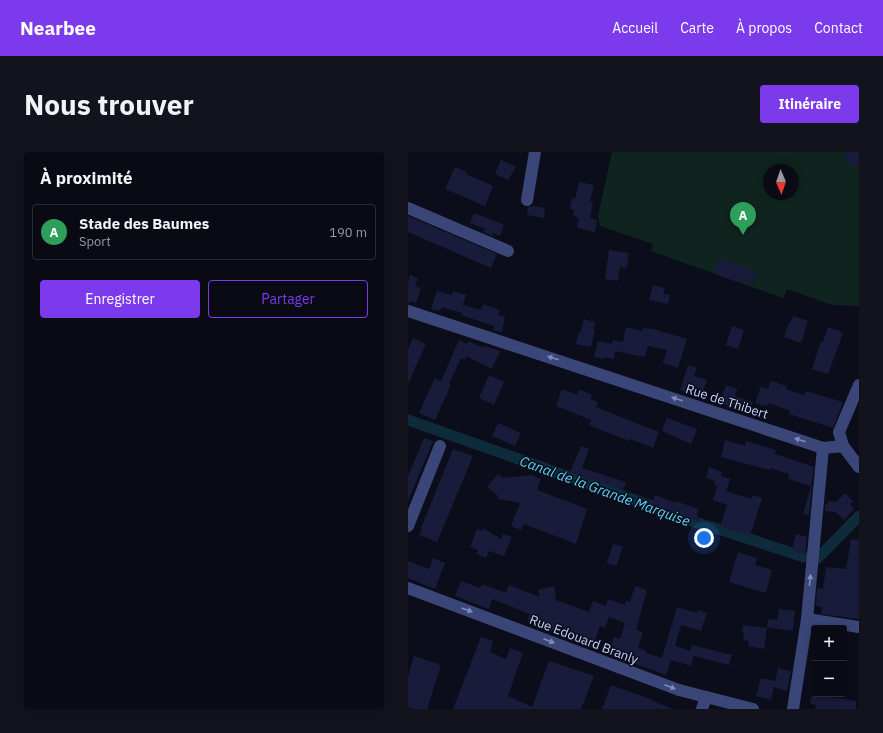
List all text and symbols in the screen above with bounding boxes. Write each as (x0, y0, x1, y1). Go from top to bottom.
text: Nearbee (20, 16, 96, 40)
text: Accueil (612, 19, 658, 37)
text: Carte (680, 19, 714, 37)
text: À propos (736, 19, 792, 37)
text: Contact (814, 19, 863, 37)
button: Itinéraire (760, 85, 859, 123)
text: Nous trouver (24, 86, 194, 123)
north arrow (763, 164, 799, 200)
text: À proximité (40, 167, 133, 189)
pin: A (730, 202, 756, 235)
text: Stade des Baumes (79, 214, 209, 233)
text: A (50, 224, 58, 241)
text: 190 m (329, 224, 367, 241)
text: Sport (79, 233, 111, 250)
button: Enregistrer (40, 280, 200, 318)
button: Partager (208, 280, 368, 318)
one-way arrow (547, 355, 559, 361)
street label: Rue de Thibert (683, 380, 770, 423)
one-way arrow (670, 396, 682, 402)
one-way arrow (794, 437, 806, 443)
water label: Canal de la Grande Marquise (517, 452, 693, 530)
your location (694, 528, 714, 548)
one-way arrow (807, 574, 814, 586)
one-way arrow (461, 608, 473, 614)
street label: Rue Edouard Branly (527, 611, 641, 668)
map controls (811, 625, 847, 697)
button: + (811, 625, 847, 661)
one-way arrow (543, 638, 555, 644)
button: − (811, 661, 847, 697)
one-way arrow (665, 685, 677, 691)

